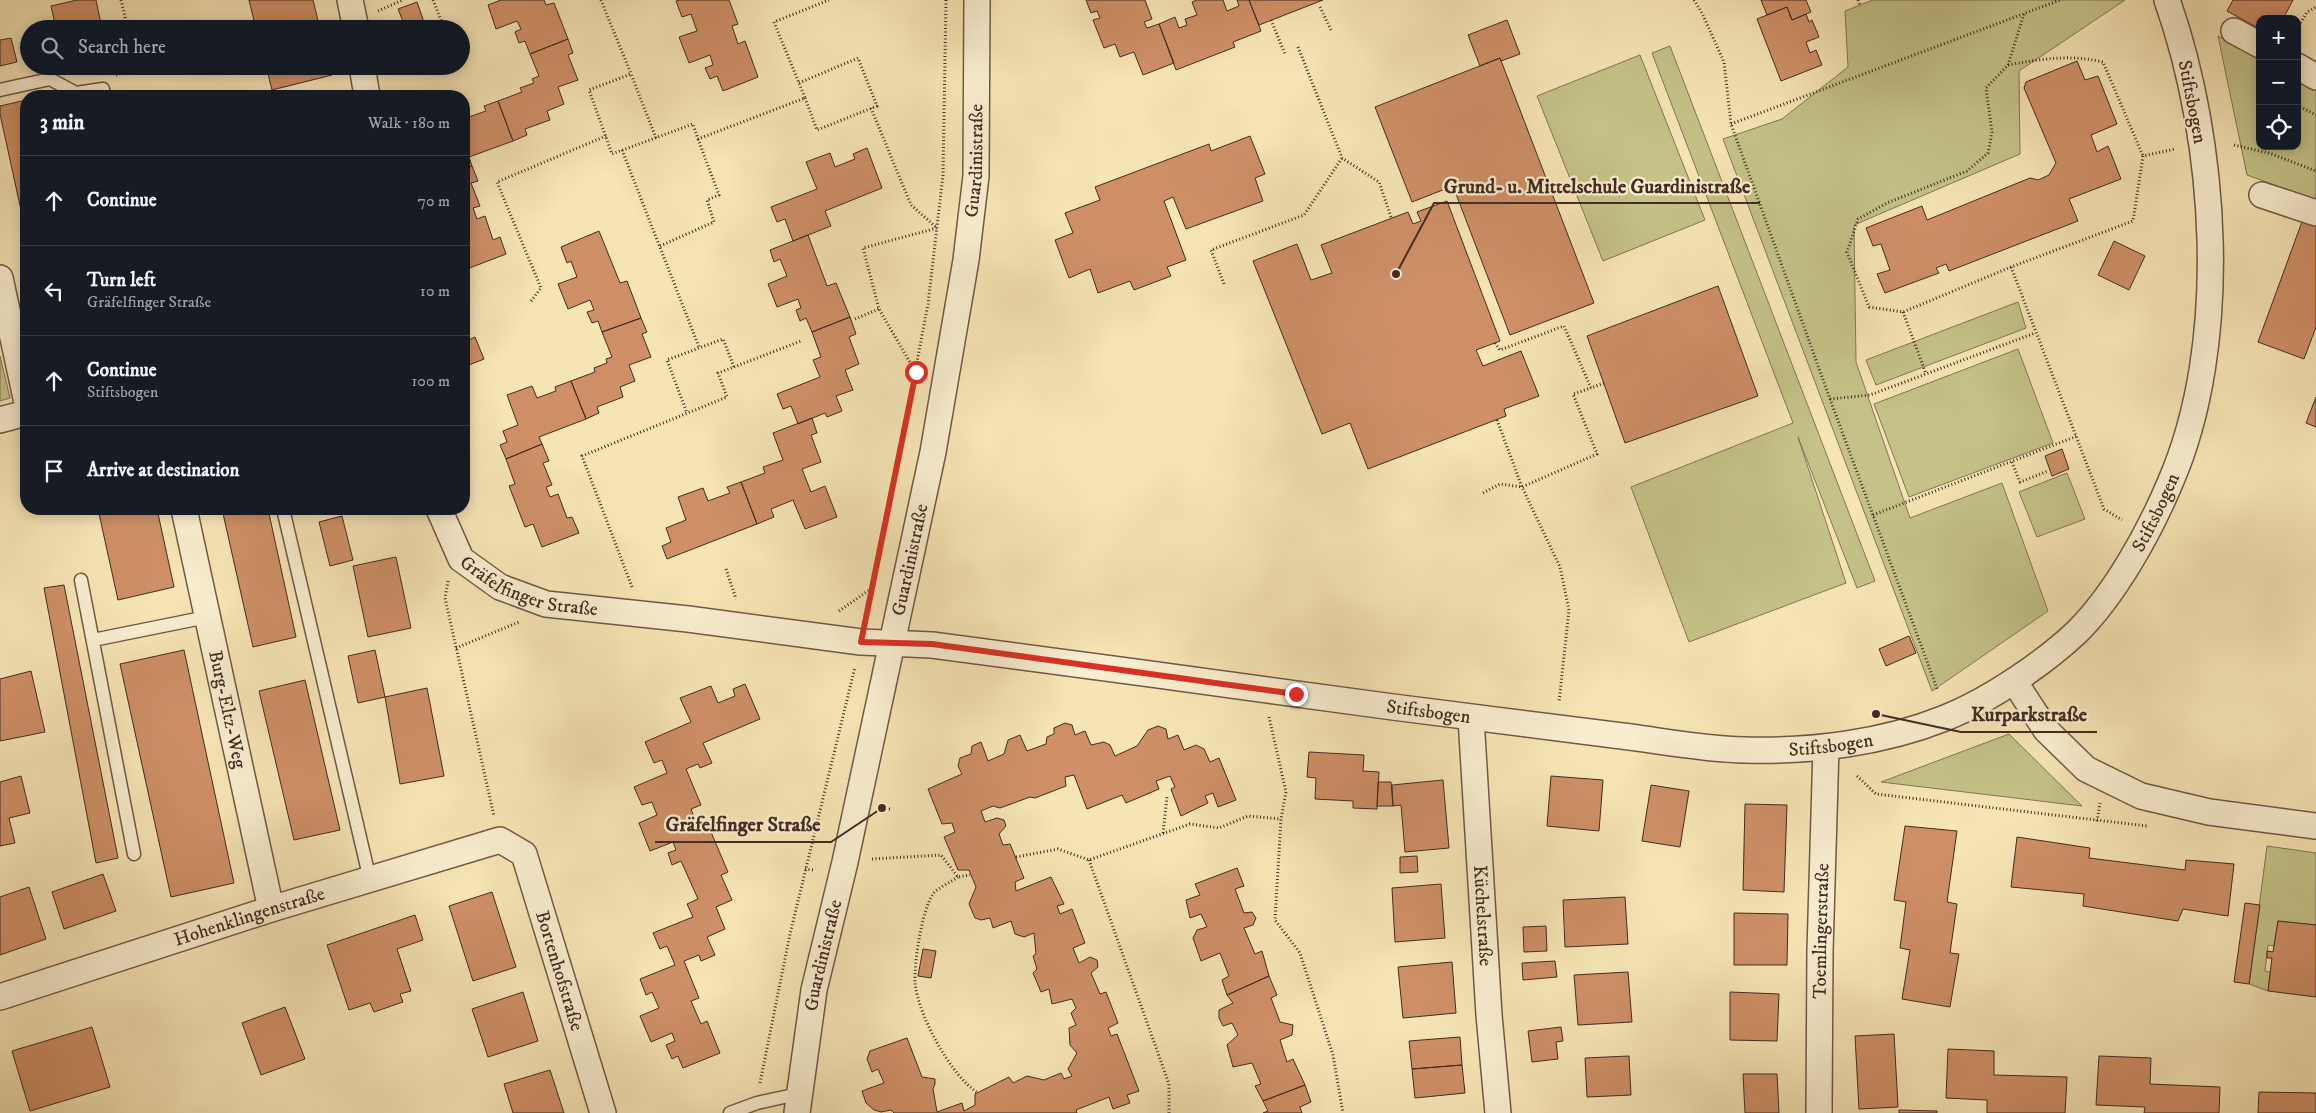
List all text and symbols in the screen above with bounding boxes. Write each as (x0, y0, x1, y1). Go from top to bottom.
map controls (2256, 15, 2301, 150)
button: + (2256, 15, 2301, 60)
search box (20, 20, 470, 75)
icon: search (38, 34, 66, 62)
text: Search here (78, 36, 166, 59)
street label: Stiftsbogen (2173, 58, 2211, 146)
button: − (2256, 60, 2301, 105)
street label: Guardinistraße (960, 104, 988, 219)
button: locate (2256, 105, 2301, 150)
text: 3 min (40, 110, 85, 136)
text: Walk · 180 m (368, 113, 450, 133)
callout: Grund- u. Mittelschule Guardinistraße (1434, 168, 1760, 203)
text: Grund- u. Mittelschule Guardinistraße (1444, 175, 1751, 200)
icon: ahead (40, 187, 68, 215)
text: Continue (87, 189, 157, 212)
text: 70 m (418, 191, 450, 211)
text: Turn left (87, 269, 156, 292)
icon: left (40, 277, 68, 305)
text: 10 m (420, 281, 450, 301)
text: Gräfelfinger Straße (87, 292, 211, 312)
text: Continue (87, 359, 157, 382)
route start (905, 361, 928, 384)
icon: ahead (40, 367, 68, 395)
text: 100 m (412, 371, 450, 391)
text: Stiftsbogen (87, 382, 158, 402)
icon: arrive (40, 457, 68, 485)
text: Arrive at destination (87, 459, 239, 482)
street label: Stiftsbogen (2127, 470, 2184, 556)
street label: Guardinistraße (887, 502, 933, 618)
street label: Gräfelfinger Straße (456, 551, 599, 621)
street label: Burg-Eltz-Weg (204, 648, 252, 771)
route end (1285, 683, 1308, 706)
street label: Stiftsbogen (1385, 695, 1472, 729)
callout: Kurparkstraße (1961, 697, 2097, 732)
text: Kurparkstraße (1971, 703, 2088, 728)
street label: Stiftsbogen (1788, 728, 1875, 761)
callout: Gräfelfinger Straße (655, 807, 831, 842)
text: Gräfelfinger Straße (665, 813, 821, 838)
street label: Toemlingerstraße (1808, 863, 1834, 999)
street label: Küchelstraße (1468, 865, 1498, 967)
street label: Hohenklingenstraße (171, 882, 327, 951)
street label: Guardinistraße (800, 897, 847, 1012)
street label: Bortenhofstraße (530, 908, 589, 1034)

